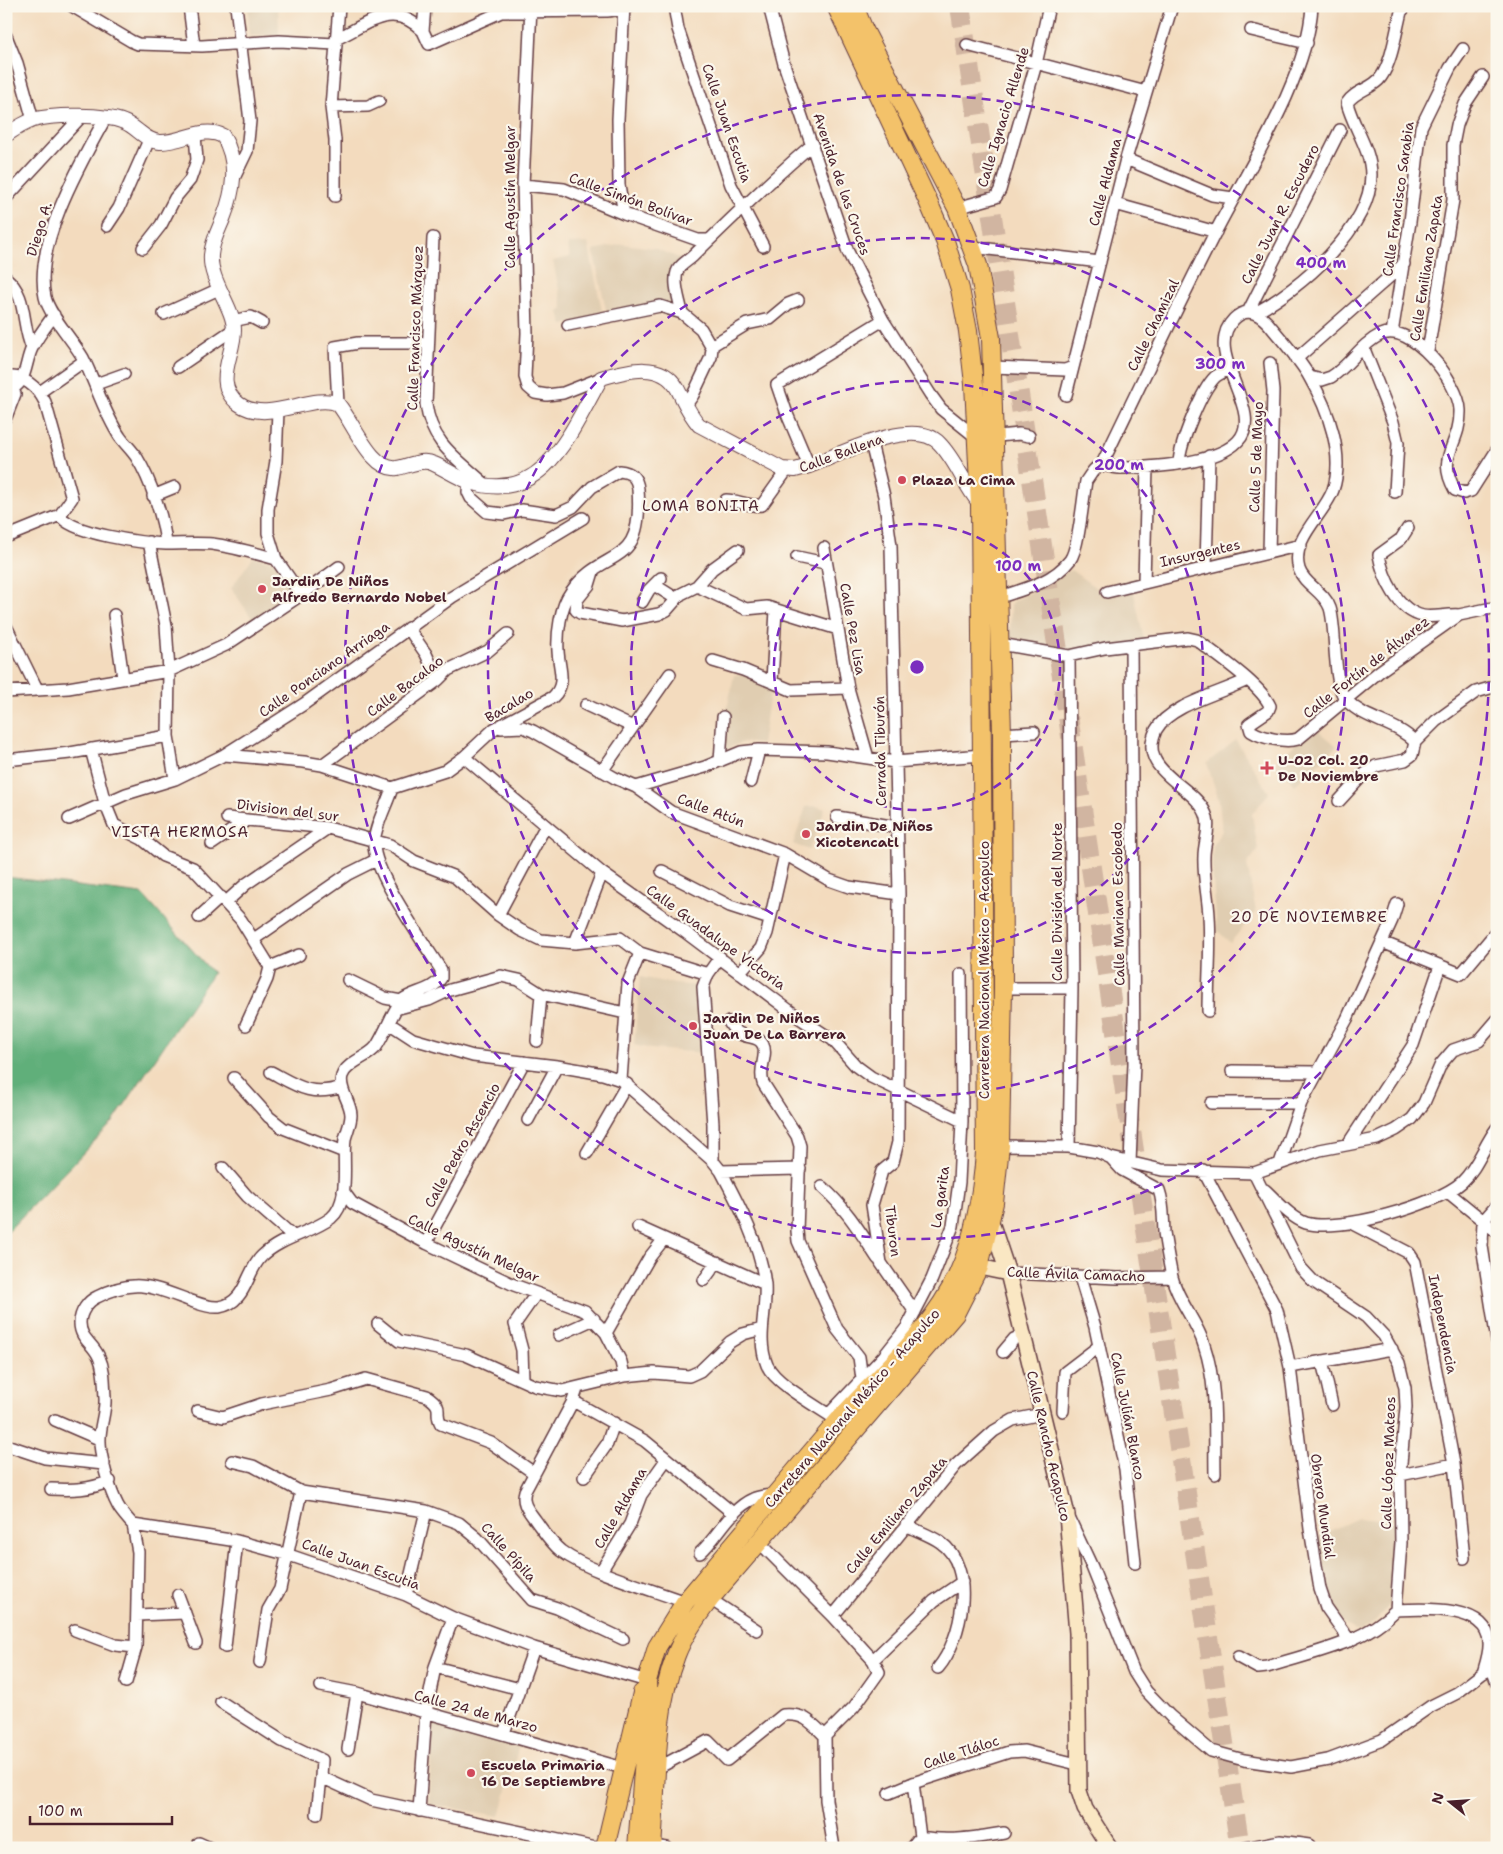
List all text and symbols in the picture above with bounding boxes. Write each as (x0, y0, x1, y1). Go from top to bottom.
street label: Calle Ignacio Allende (973, 45, 1033, 189)
street label: Calle Juan Escutia (698, 61, 756, 185)
street label: Avenida de las Cruces (809, 110, 875, 258)
street label: Calle Francisco Sarabia (1378, 120, 1418, 278)
street label: Calle Agustín Melgar (501, 125, 519, 269)
street label: Calle Aldama (1085, 136, 1125, 228)
street label: Calle Juan R. Escudero (1237, 141, 1323, 287)
street label: Calle Simón Bolívar (567, 168, 696, 230)
street label: Calle Emiliano Zapata (1406, 193, 1447, 343)
street label: Diego A. (22, 200, 56, 258)
street label: Calle Francisco Márquez (403, 245, 427, 411)
text: 400 m (1296, 253, 1346, 273)
street label: Calle Chamizal (1123, 275, 1183, 374)
text: 300 m (1195, 354, 1245, 374)
street label: Calle 5 de Mayo (1245, 401, 1267, 513)
street label: Calle Ballena (797, 429, 886, 477)
text: 200 m (1094, 455, 1144, 475)
place label: Plaza La Cima (912, 471, 1016, 489)
marker: Plaza La Cima (896, 474, 908, 486)
district label: LOMA BONITA (642, 496, 760, 516)
street label: Insurgentes (1158, 535, 1242, 571)
text: 100 m (995, 556, 1041, 576)
place label: Jardin De Niños Alfredo Bernardo Nobel (272, 572, 447, 606)
street label: Calle Pez Lisa (836, 582, 870, 677)
marker: Jardin De Niños Alfredo Bernardo Nobel (256, 583, 268, 595)
street label: Calle Fortín de Álvarez (1299, 612, 1433, 722)
street label: Calle Ponciano Arriaga (255, 617, 393, 721)
street label: Calle Bacalao (363, 651, 447, 721)
centre of rings (908, 658, 926, 676)
street label: Bacalao (481, 684, 537, 726)
street label: Cerrada Tiburón (870, 695, 890, 806)
place label: U-02 Col. 20 De Noviembre (1278, 751, 1379, 785)
marker: U-02 Col. 20 De Noviembre (1260, 761, 1274, 775)
street label: Calle Atún (675, 789, 748, 831)
street label: Division del sur (236, 795, 341, 825)
place label: Jardin De Niños Xicotencatl (816, 817, 933, 851)
district label: VISTA HERMOSA (111, 822, 249, 842)
street label: Calle Mariano Escobedo (1108, 822, 1128, 986)
street label: Calle División del Norte (1048, 823, 1066, 981)
marker: Jardin De Niños Xicotencatl (800, 828, 812, 840)
street label: Carretera Nacional México - Acapulco (975, 841, 993, 1099)
street label: Calle Guadalupe Victoria (643, 880, 789, 994)
district label: 20 DE NOVIEMBRE (1230, 907, 1388, 927)
place label: Jardin De Niños Juan De La Barrera (703, 1009, 846, 1043)
marker: Jardin De Niños Juan De La Barrera (687, 1020, 699, 1032)
street label: Calle Pedro Ascencio (420, 1079, 504, 1211)
street label: La garita (927, 1165, 953, 1229)
street label: Tiburon (881, 1204, 905, 1258)
street label: Calle Agustín Melgar (405, 1210, 543, 1287)
street label: Calle Ávila Camacho (1006, 1263, 1146, 1285)
street label: Independencia (1425, 1273, 1462, 1376)
street label: Carretera Nacional México - Acapulco (760, 1305, 944, 1511)
street label: Calle Julián Blanco (1107, 1351, 1149, 1481)
street label: Calle Rancho Acapulco (1023, 1369, 1075, 1523)
street label: Calle López Mateos (1377, 1396, 1399, 1530)
street label: Calle Emiliano Zapata (841, 1452, 951, 1578)
street label: Obrero Mundial (1307, 1452, 1339, 1561)
street label: Calle Aldama (590, 1464, 651, 1552)
street label: Calle Pípila (477, 1518, 541, 1586)
street label: Calle Juan Escutia (299, 1534, 423, 1594)
street label: Calle 24 de Marzo (412, 1686, 540, 1736)
street label: Calle Tláloc (921, 1731, 1001, 1773)
place label: Escuela Primaria 16 De Septiembre (481, 1756, 606, 1790)
marker: Escuela Primaria 16 De Septiembre (465, 1767, 477, 1779)
north arrow (1426, 1776, 1476, 1826)
text: N (1427, 1790, 1448, 1806)
scale bar (30, 1794, 172, 1826)
text: 100 m (38, 1801, 83, 1821)

